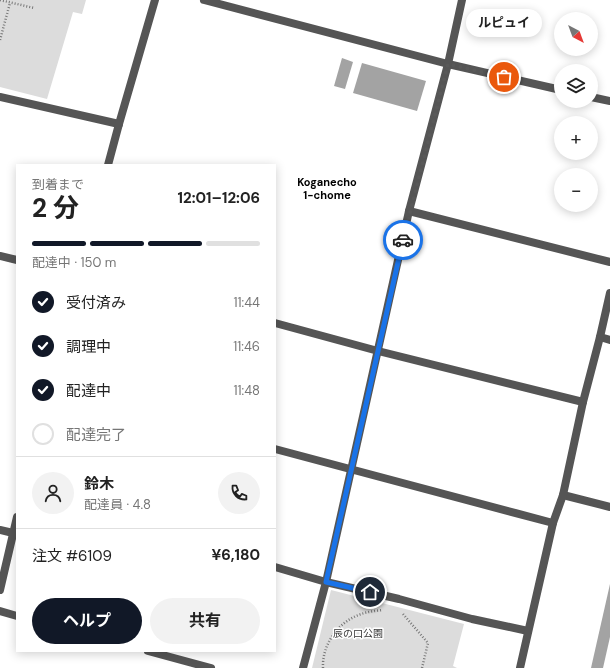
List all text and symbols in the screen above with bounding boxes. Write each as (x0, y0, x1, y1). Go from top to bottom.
callout: ルピュイ (466, 9, 542, 37)
north arrow (554, 12, 598, 56)
map controls (554, 12, 598, 212)
text: ルピュイ (478, 14, 530, 31)
pin (487, 60, 521, 94)
button: layers (554, 64, 598, 108)
icon: bag (493, 66, 515, 88)
button: + (554, 116, 598, 160)
button: − (554, 168, 598, 212)
district label: Koganecho 1-chome (297, 175, 357, 202)
text: 到着まで (32, 176, 84, 193)
text: 12:01–12:06 (178, 188, 260, 208)
text: 2 分 (32, 191, 79, 225)
courier (383, 220, 423, 260)
icon: car (392, 229, 414, 251)
text: 配達中 · 150 m (32, 254, 116, 271)
icon: check (32, 291, 54, 313)
text: 受付済み (66, 293, 126, 313)
text: 11:44 (233, 294, 260, 311)
icon: check (32, 335, 54, 357)
text: 調理中 (66, 337, 111, 357)
text: 11:46 (233, 338, 260, 355)
icon: check (32, 379, 54, 401)
text: 配達中 (66, 381, 111, 401)
text: 11:48 (233, 382, 260, 399)
text: 配達完了 (66, 425, 126, 445)
button: person (32, 472, 74, 514)
button: phone (218, 472, 260, 514)
text: 鈴木 (84, 474, 114, 494)
text: 配達員 · 4.8 (84, 496, 151, 513)
text: ¥6,180 (212, 545, 260, 565)
text: 注文 #6109 (32, 546, 112, 566)
pin (353, 575, 387, 609)
icon: home (359, 581, 381, 603)
button: ヘルプ (32, 598, 142, 644)
button: 共有 (150, 598, 260, 644)
park label: 辰の口公園 (333, 627, 383, 640)

